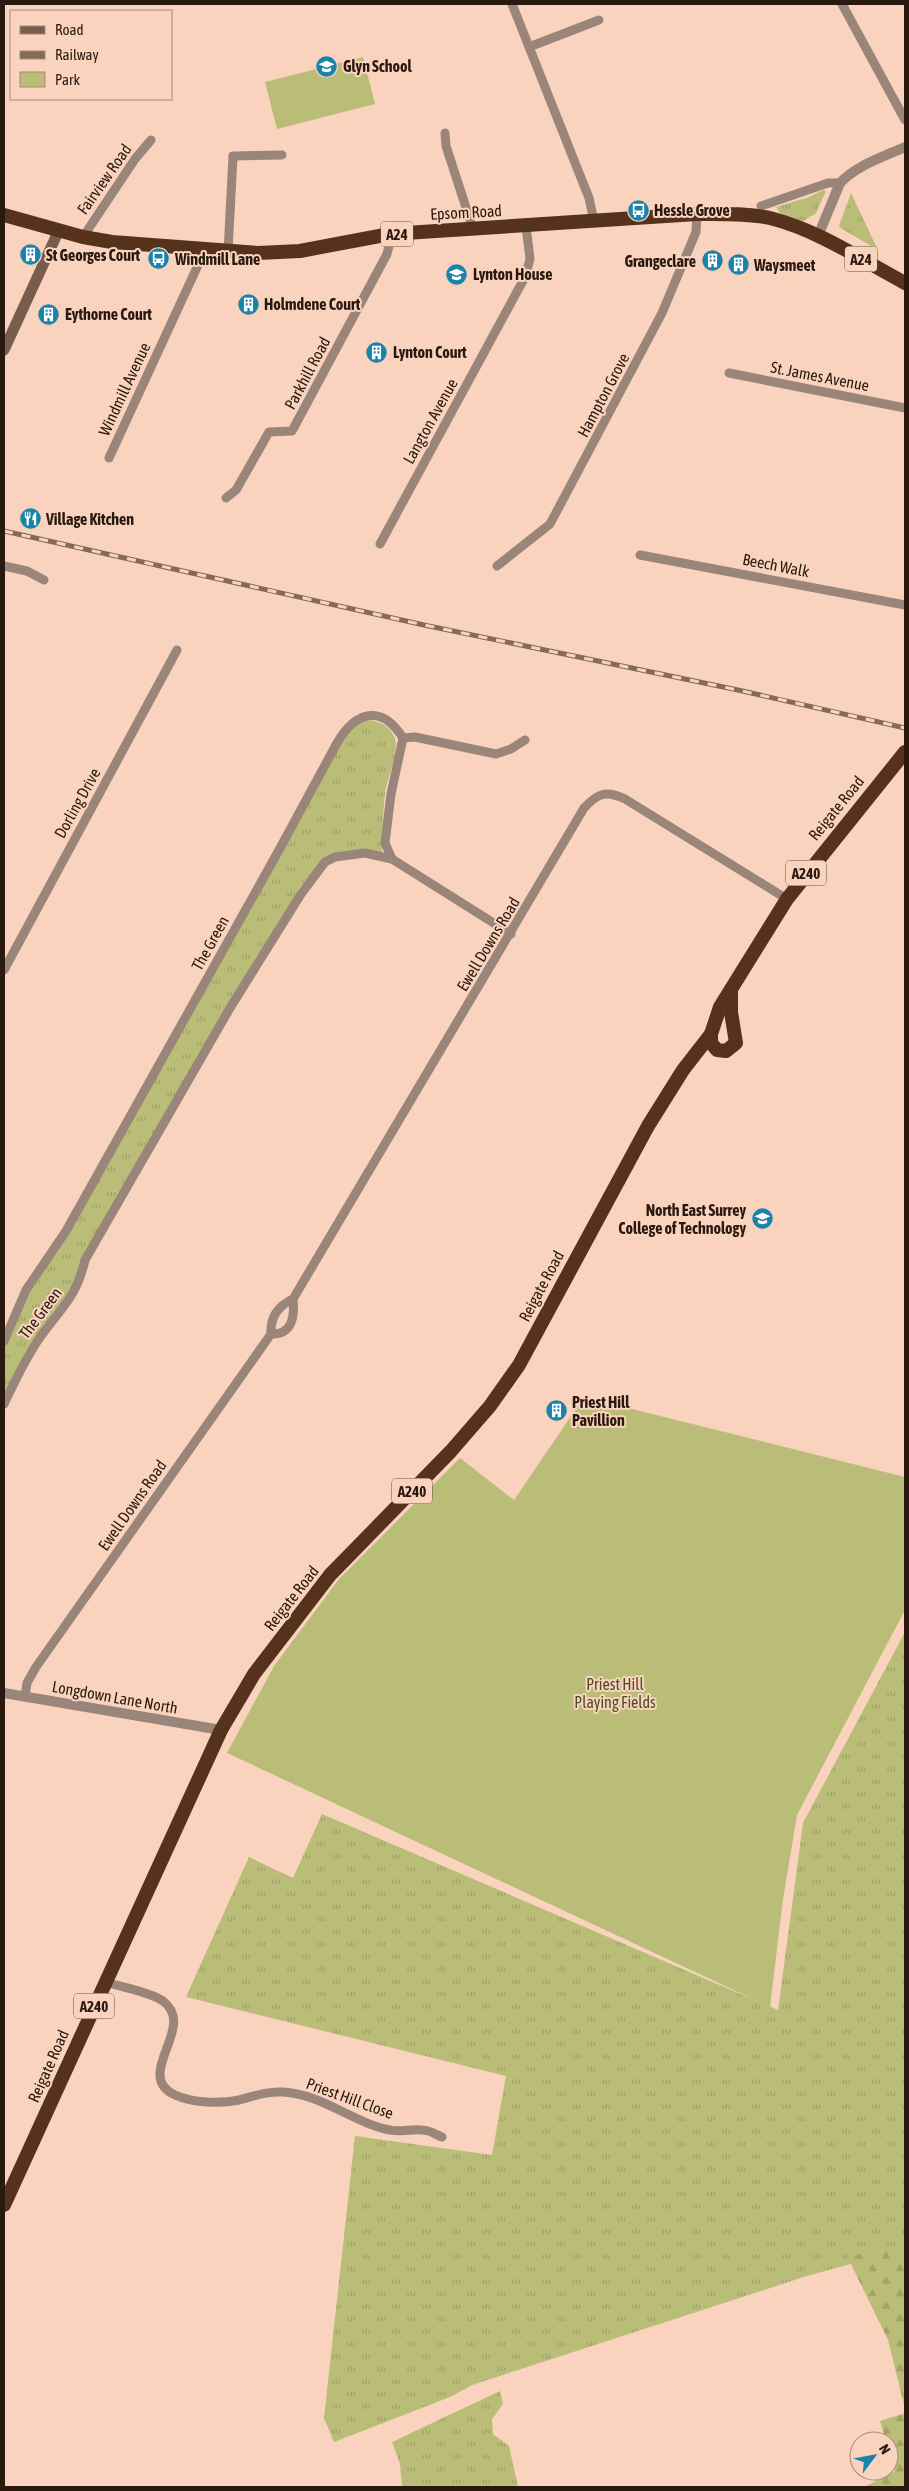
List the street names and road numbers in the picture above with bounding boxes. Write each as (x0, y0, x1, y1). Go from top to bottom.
street label: Fairview Road (73, 140, 135, 218)
street label: Epsom Road (430, 201, 502, 224)
road number: A24 (381, 222, 413, 246)
road number: A24 (845, 246, 877, 272)
street label: Parkhill Road (280, 334, 334, 412)
street label: Windmill Avenue (95, 340, 153, 438)
street label: Hampton Grove (573, 350, 633, 440)
street label: St. James Avenue (769, 358, 871, 394)
street label: Langton Avenue (399, 375, 462, 467)
street label: Beech Walk (741, 550, 811, 580)
street label: Dorling Drive (50, 765, 104, 842)
street label: Reigate Road (805, 772, 868, 844)
road number: A240 (786, 860, 826, 886)
street label: Ewell Downs Road (453, 894, 523, 994)
street label: The Green (188, 913, 232, 973)
street label: Reigate Road (515, 1248, 568, 1325)
street label: The Green (15, 1284, 65, 1342)
street label: Ewell Downs Road (94, 1456, 170, 1554)
road number: A240 (392, 1478, 432, 1504)
street label: Reigate Road (260, 1562, 323, 1635)
street label: Longdown Lane North (51, 1677, 179, 1718)
road number: A240 (74, 1994, 114, 2018)
street label: Reigate Road (24, 2027, 73, 2105)
street label: Priest Hill Close (304, 2074, 396, 2122)

